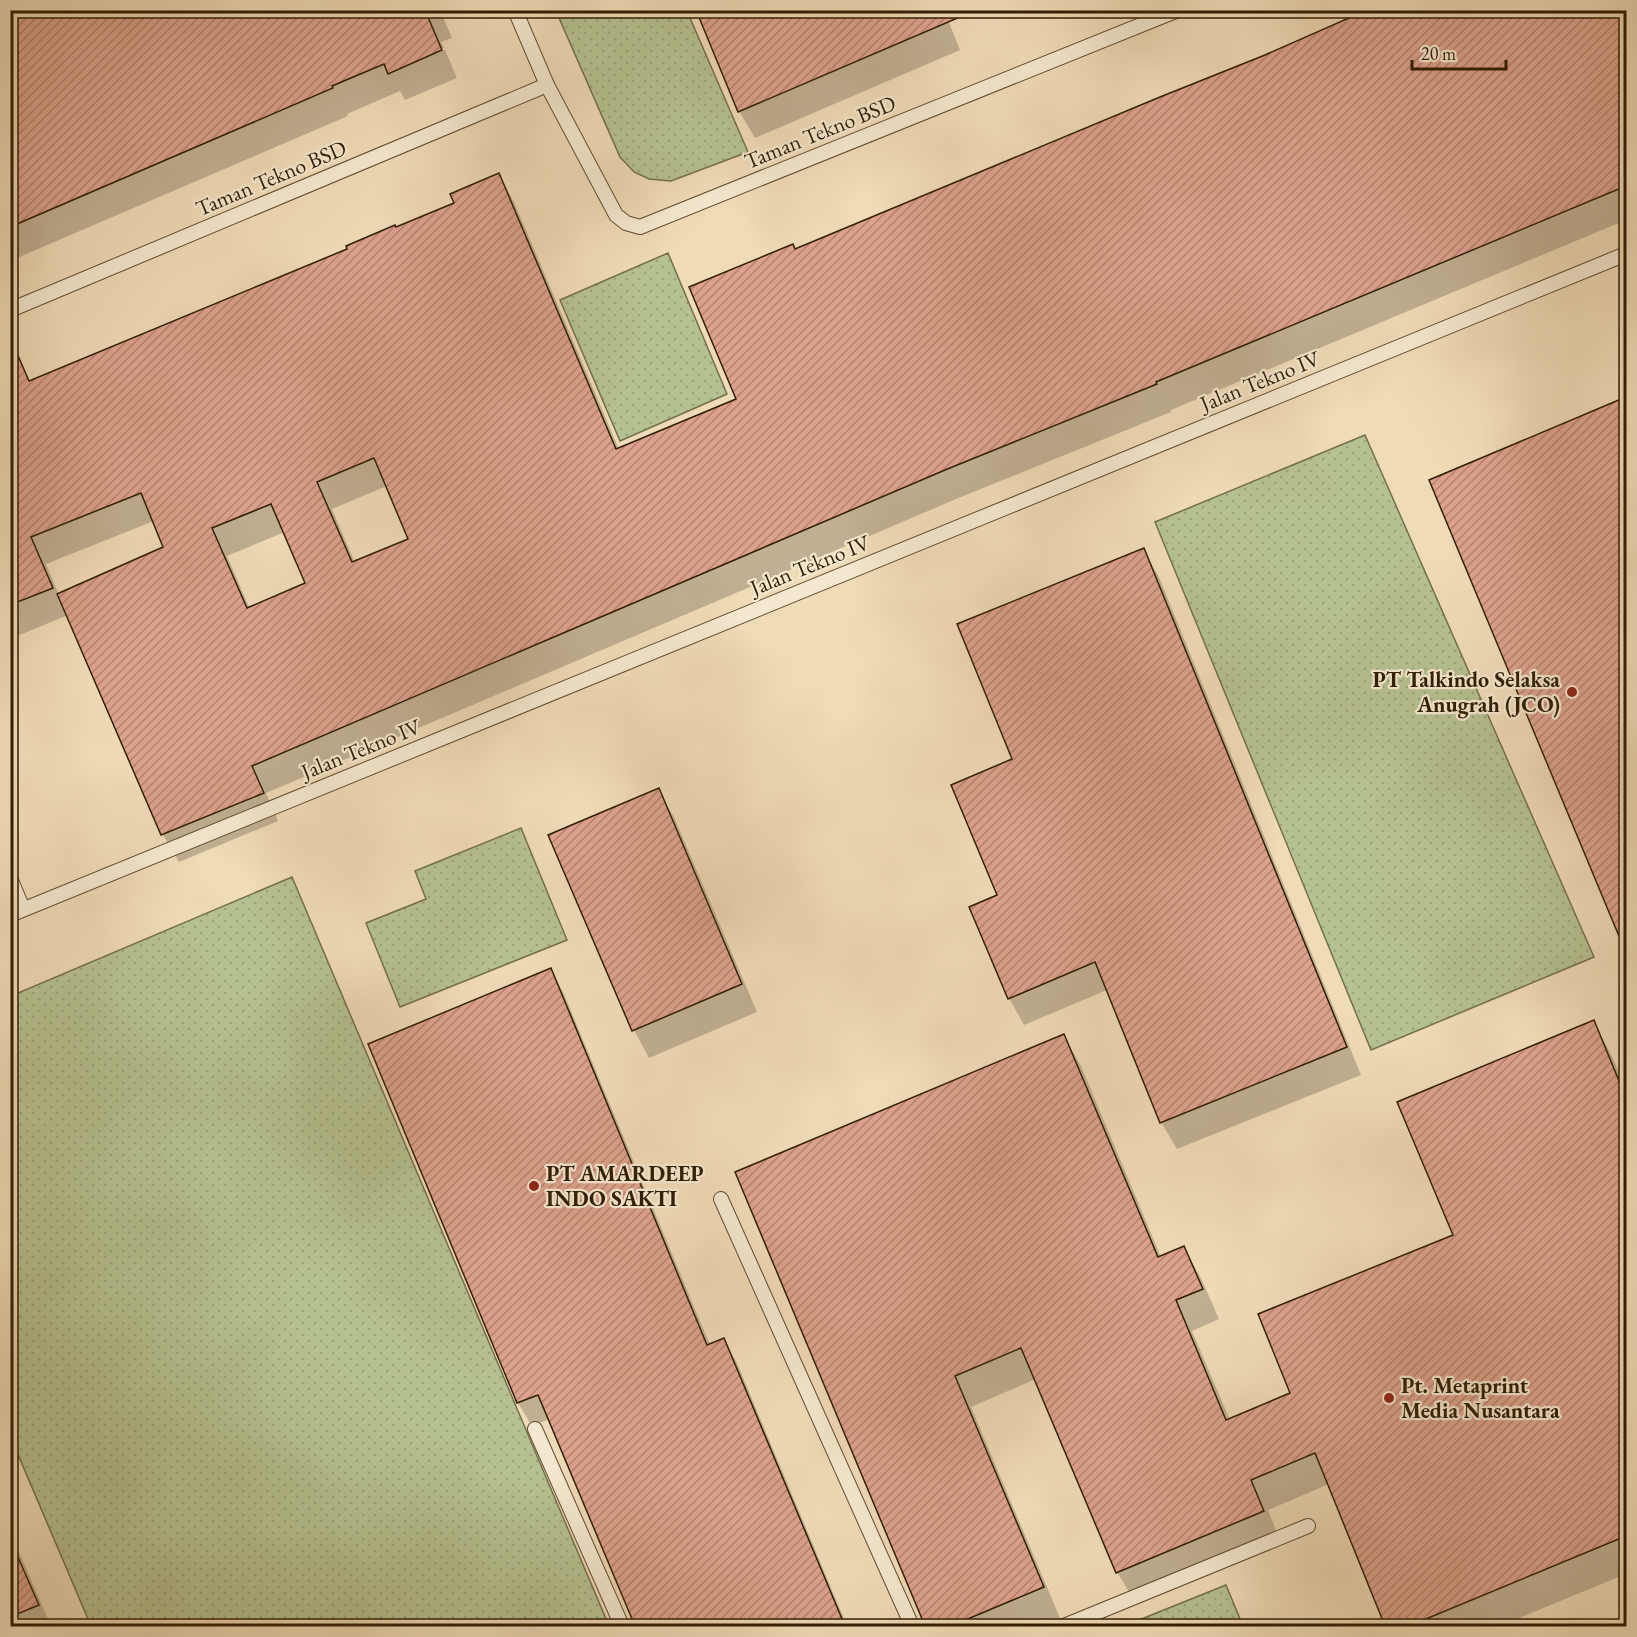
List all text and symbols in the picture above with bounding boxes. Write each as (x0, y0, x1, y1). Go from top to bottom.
scale bar (1412, 33, 1506, 71)
text: 20 m (1421, 42, 1456, 65)
street label: Taman Tekno BSD (740, 88, 900, 176)
street label: Taman Tekno BSD (191, 133, 351, 223)
street label: Jalan Tekno IV (1194, 344, 1324, 419)
street label: Jalan Tekno IV (744, 528, 874, 603)
place label: PT Talkindo Selaksa Anugrah (JCO) (1372, 665, 1560, 719)
marker: PT Talkindo Selaksa Anugrah (JCO) (1565, 685, 1579, 699)
street label: Jalan Tekno IV (295, 712, 425, 787)
place label: PT AMARDEEP INDO SAKTI (546, 1159, 704, 1213)
marker: PT AMARDEEP INDO SAKTI (527, 1179, 541, 1193)
place label: Pt. Metaprint Media Nusantara (1401, 1371, 1560, 1425)
marker: Pt. Metaprint Media Nusantara (1382, 1391, 1396, 1405)

